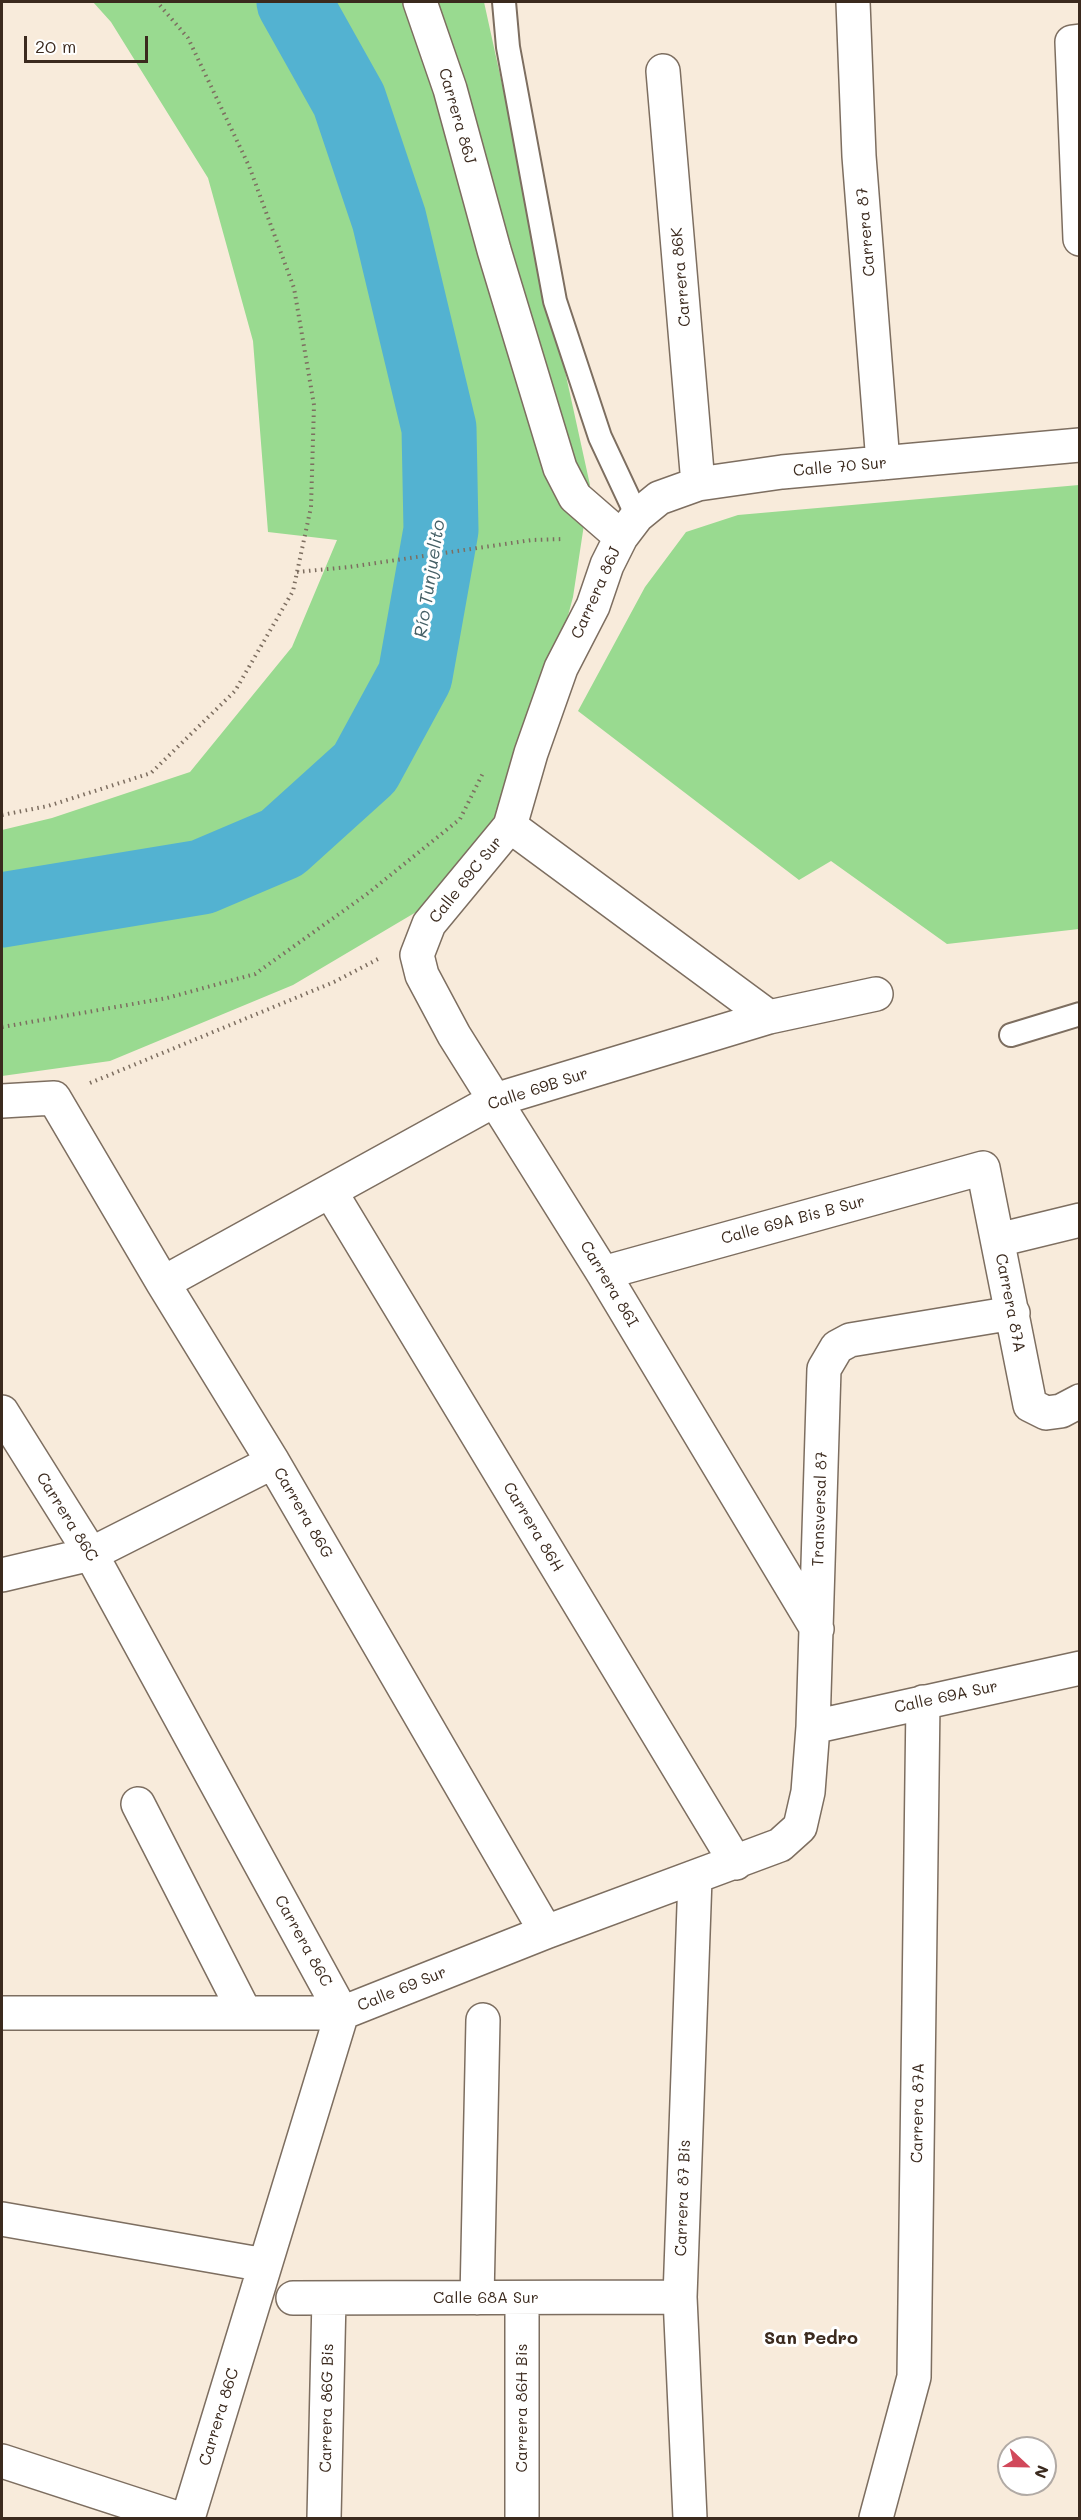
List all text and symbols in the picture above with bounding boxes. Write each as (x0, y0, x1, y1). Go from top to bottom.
scale bar (27, 24, 152, 62)
text: 20 m (35, 34, 76, 58)
street label: Carrera 86J (434, 66, 480, 166)
street label: Carrera 87 (853, 187, 879, 277)
street label: Carrera 86K (667, 227, 695, 327)
street label: Calle 70 Sur (792, 453, 888, 481)
water label: Río Tunjuelito (410, 518, 450, 640)
street label: Carrera 86J (567, 544, 625, 642)
street label: Calle 69C Sur (425, 833, 507, 927)
street label: Calle 69B Sur (485, 1064, 591, 1114)
street label: Calle 69A Bis B Sur (719, 1192, 867, 1248)
street label: Carrera 86I (576, 1238, 642, 1330)
street label: Carrera 87A (991, 1252, 1029, 1354)
street label: Transversal 87 (808, 1451, 832, 1567)
street label: Carrera 86G (269, 1464, 337, 1562)
street label: Carrera 86C (32, 1469, 102, 1565)
street label: Carrera 86H (499, 1479, 567, 1575)
street label: Calle 69A Sur (892, 1677, 1000, 1717)
street label: Carrera 86C (270, 1892, 336, 1990)
street label: Calle 69 Sur (355, 1962, 449, 2016)
street label: Carrera 87A (908, 2063, 928, 2163)
street label: Carrera 87 Bis (671, 2139, 695, 2257)
street label: Calle 68A Sur (433, 2288, 539, 2308)
district label: San Pedro (764, 2327, 858, 2349)
street label: Carrera 86G Bis (316, 2343, 338, 2473)
street label: Carrera 86H Bis (512, 2344, 532, 2472)
street label: Carrera 86C (195, 2366, 243, 2468)
north arrow (997, 2436, 1057, 2496)
text: N (1030, 2463, 1054, 2482)

